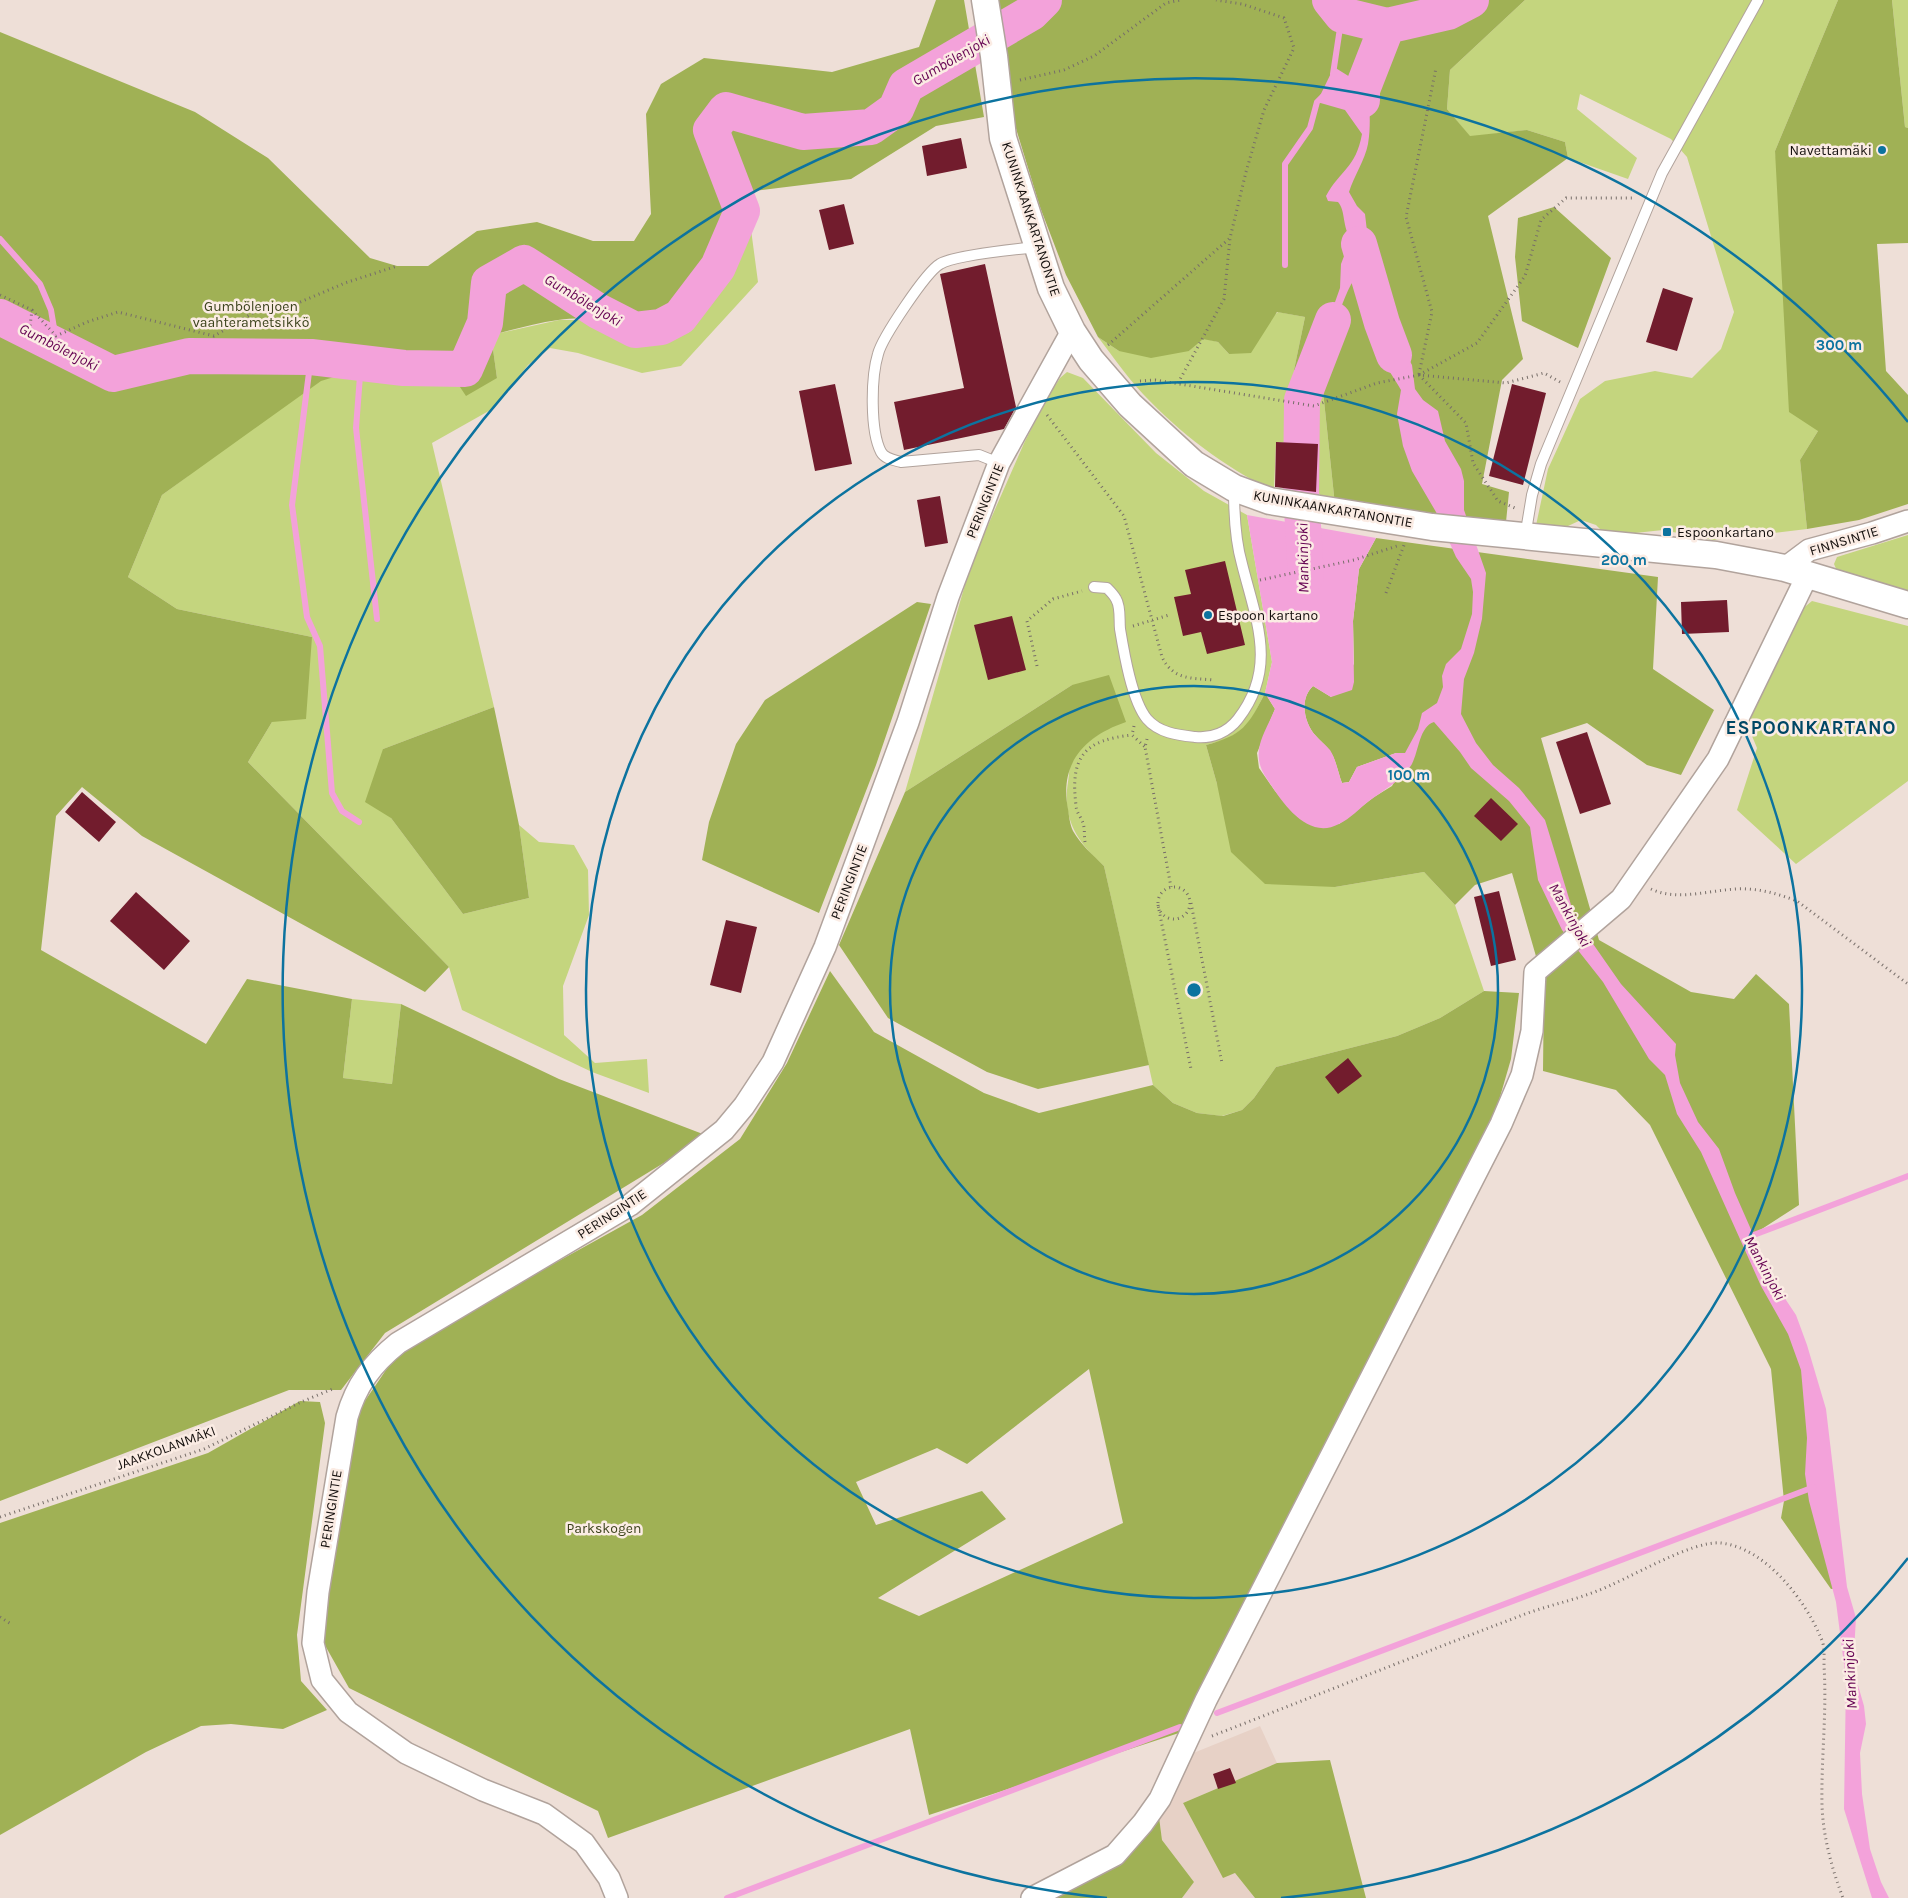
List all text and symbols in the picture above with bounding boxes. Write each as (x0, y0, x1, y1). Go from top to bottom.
water label: Gumbölenjoki (909, 30, 993, 90)
street label: KUNINKAANKARTANONTIE (998, 140, 1064, 298)
place label: Navettamäki (1789, 142, 1872, 159)
marker: Navettamäki (1876, 144, 1888, 156)
water label: Gumbölenjoki (541, 270, 625, 330)
park label: Gumbölenjoen vaahterametsikkö (193, 298, 309, 331)
water label: Gumbölenjoki (16, 319, 102, 375)
text: 300 m (1816, 336, 1862, 354)
street label: PERINGINTIE (962, 461, 1008, 541)
street label: KUNINKAANKARTANONTIE (1252, 487, 1414, 531)
street label: FINNSINTIE (1807, 522, 1881, 560)
water label: Mankinjoki (1293, 523, 1313, 593)
place label: Espoonkartano (1677, 524, 1774, 541)
marker: Espoonkartano (1661, 526, 1673, 538)
text: 200 m (1601, 551, 1647, 569)
place label: Espoon kartano (1218, 607, 1318, 624)
marker: Espoon kartano (1202, 609, 1214, 621)
district label: ESPOONKARTANO (1725, 717, 1897, 739)
text: 100 m (1388, 766, 1430, 784)
street label: PERINGINTIE (827, 842, 871, 922)
water label: Mankinjoki (1545, 880, 1595, 950)
centre of rings (1185, 981, 1203, 999)
street label: PERINGINTIE (574, 1185, 650, 1243)
water label: Mankinjoki (1741, 1233, 1789, 1303)
street label: JAAKKOLANMÄKI (114, 1422, 218, 1474)
street label: PERINGINTIE (316, 1469, 346, 1549)
park label: Parkskogen (567, 1520, 641, 1537)
water label: Mankinjoki (1839, 1638, 1861, 1710)

